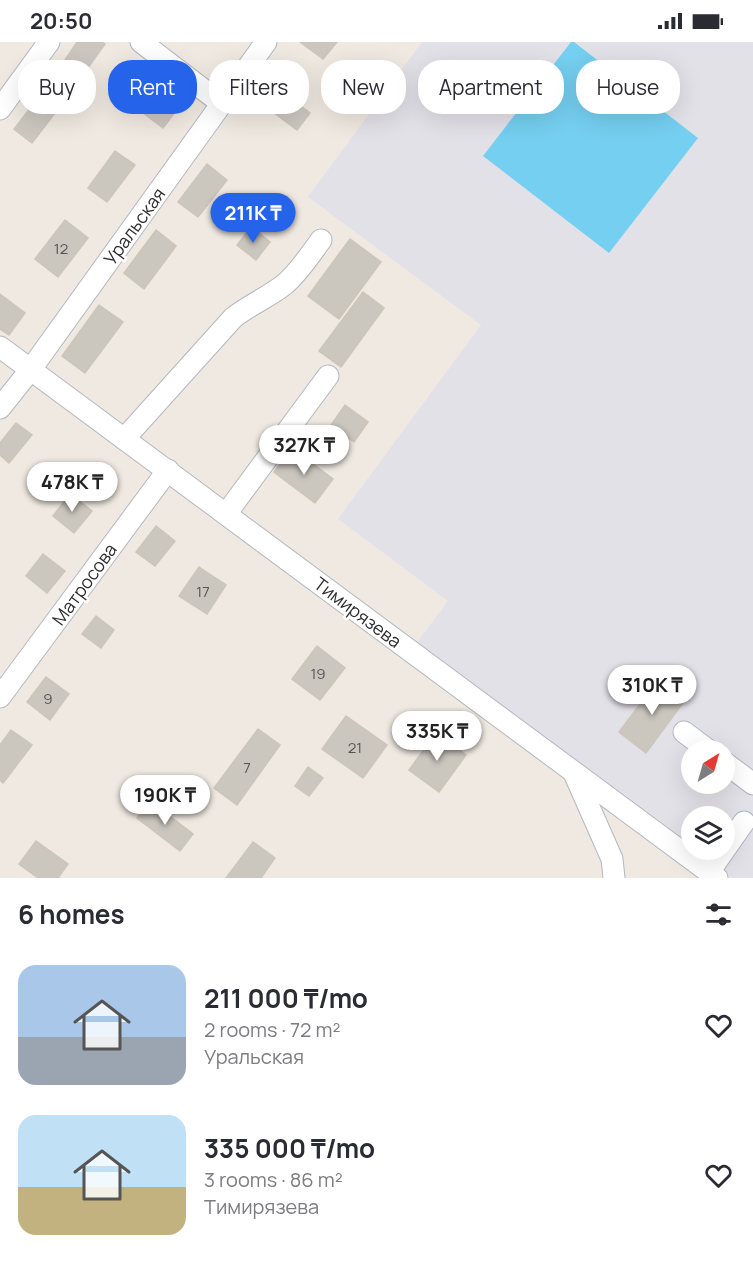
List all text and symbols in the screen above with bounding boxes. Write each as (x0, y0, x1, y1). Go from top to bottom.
text: 20:50 (30, 6, 92, 36)
chip: Buy (18, 60, 96, 114)
chip: Rent (108, 60, 197, 114)
chip: Filters (209, 60, 309, 114)
chip: New (321, 60, 406, 114)
chip: Apartment (418, 60, 564, 114)
chip: House (576, 60, 680, 114)
street label: Уральская (98, 183, 170, 269)
pin: 211K ₸ (204, 193, 302, 244)
text: 211K ₸ (225, 199, 281, 226)
house number: 12 (54, 238, 68, 259)
pin: 327K ₸ (255, 425, 353, 476)
text: 327K ₸ (273, 431, 335, 458)
pin: 478K ₸ (23, 462, 121, 513)
text: 478K ₸ (41, 468, 103, 495)
street label: Матросова (46, 538, 122, 630)
street label: Тимирязева (309, 571, 407, 653)
house number: 17 (196, 581, 210, 602)
house number: 19 (310, 663, 326, 684)
pin: 310K ₸ (603, 665, 701, 716)
text: 310K ₸ (621, 671, 683, 698)
house number: 9 (43, 688, 53, 709)
pin: 335K ₸ (388, 711, 486, 762)
text: 335K ₸ (406, 717, 468, 744)
house number: 21 (348, 737, 362, 758)
north arrow (681, 740, 735, 794)
map controls (681, 740, 735, 860)
house number: 7 (243, 757, 251, 778)
pin: 190K ₸ (116, 775, 214, 826)
text: 190K ₸ (134, 781, 196, 808)
button: layers (681, 806, 735, 860)
text: 6 homes (18, 896, 125, 932)
icon: filters (702, 898, 735, 931)
text: 211 000 ₸/mo (204, 980, 368, 1016)
icon: home (66, 989, 138, 1061)
icon: heart (702, 1009, 735, 1042)
text: 2 rooms · 72 m² (204, 1016, 340, 1043)
text: Уральская (204, 1043, 304, 1070)
text: 335 000 ₸/mo (204, 1130, 375, 1166)
icon: home (66, 1139, 138, 1211)
icon: heart (702, 1159, 735, 1192)
text: 3 rooms · 86 m² (204, 1166, 343, 1193)
text: Тимирязева (204, 1193, 319, 1220)

